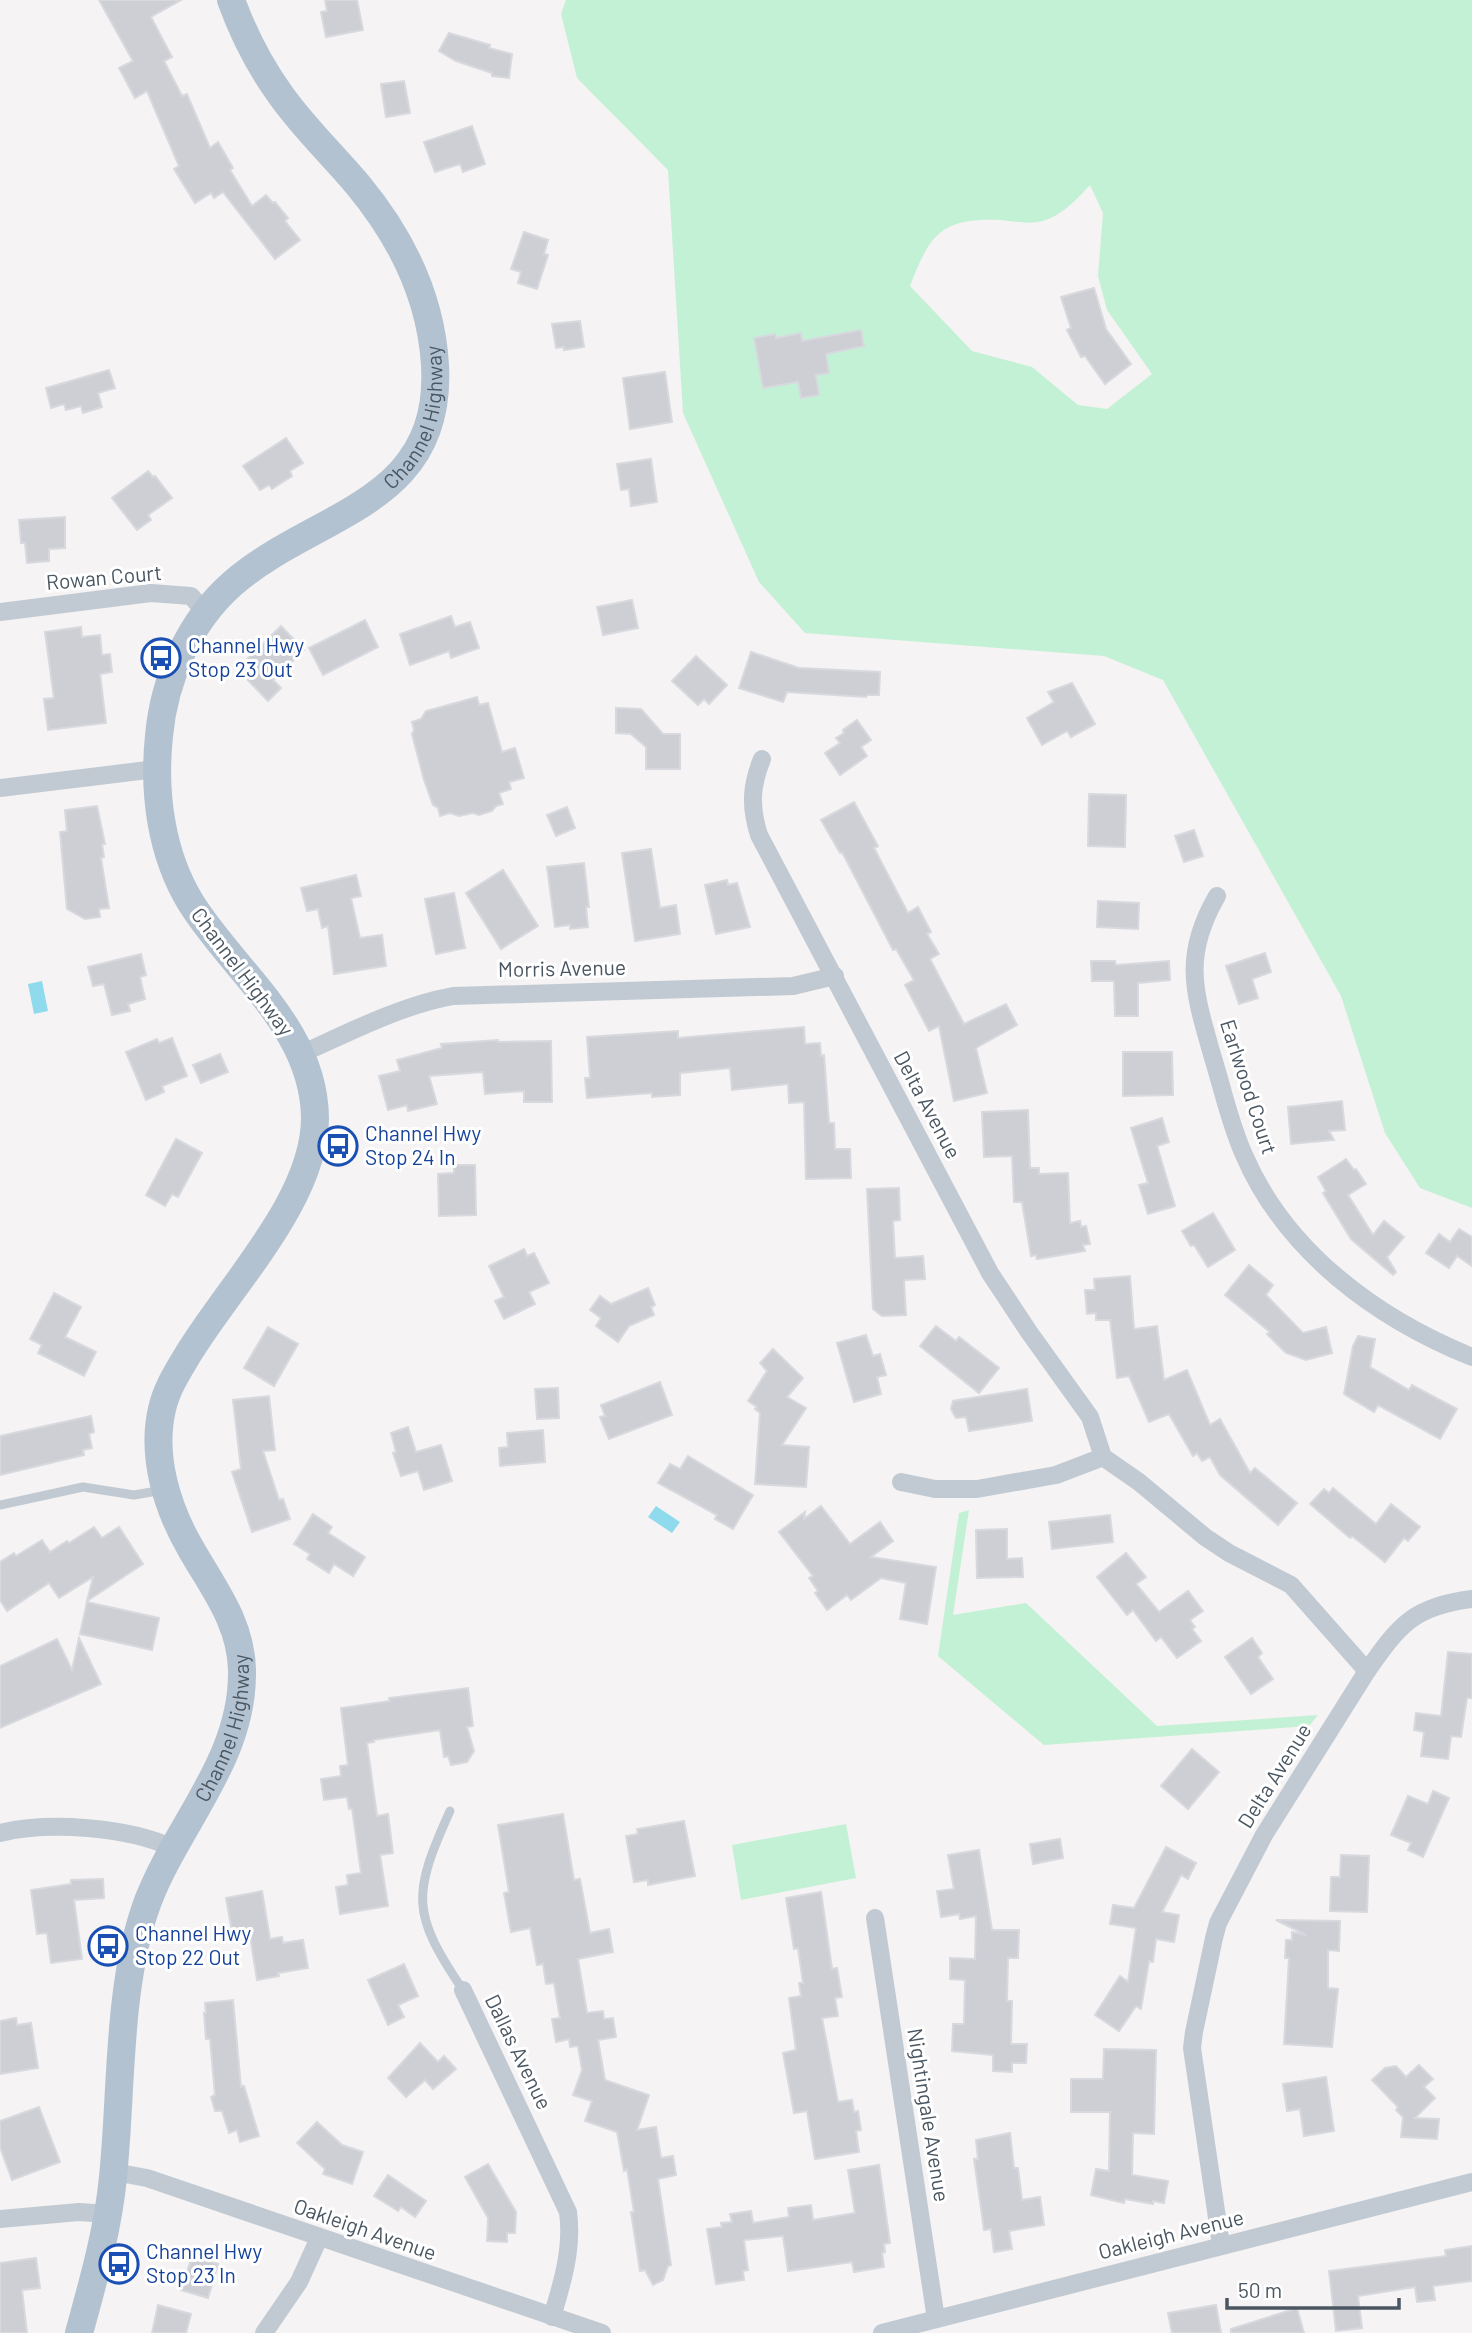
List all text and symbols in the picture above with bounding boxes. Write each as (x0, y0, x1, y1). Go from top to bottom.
street label: Channel Highway (378, 344, 446, 494)
street label: Rowan Court (45, 559, 163, 594)
place label: Channel Hwy Stop 23 Out (188, 632, 304, 681)
bus stop icon: Channel Hwy Stop 23 Out (140, 637, 182, 679)
street label: Channel Highway (187, 902, 300, 1040)
street label: Morris Avenue (498, 954, 626, 981)
street label: Earlwood Court (1216, 1016, 1283, 1157)
street label: Delta Avenue (890, 1046, 967, 1162)
place label: Channel Hwy Stop 24 In (365, 1120, 481, 1169)
bus stop icon: Channel Hwy Stop 24 In (317, 1125, 359, 1167)
street label: Channel Highway (189, 1653, 253, 1806)
street label: Delta Avenue (1232, 1718, 1316, 1832)
place label: Channel Hwy Stop 22 Out (135, 1920, 251, 1969)
bus stop icon: Channel Hwy Stop 22 Out (87, 1925, 129, 1967)
street label: Dallas Avenue (481, 1990, 558, 2113)
street label: Nightingale Avenue (903, 2026, 956, 2203)
street label: Oakleigh Avenue (291, 2193, 440, 2265)
street label: Oakleigh Avenue (1095, 2203, 1246, 2264)
place label: Channel Hwy Stop 23 In (146, 2238, 262, 2287)
bus stop icon: Channel Hwy Stop 23 In (98, 2243, 140, 2285)
scale bar (1227, 2266, 1398, 2310)
text: 50 m (1238, 2277, 1282, 2302)

